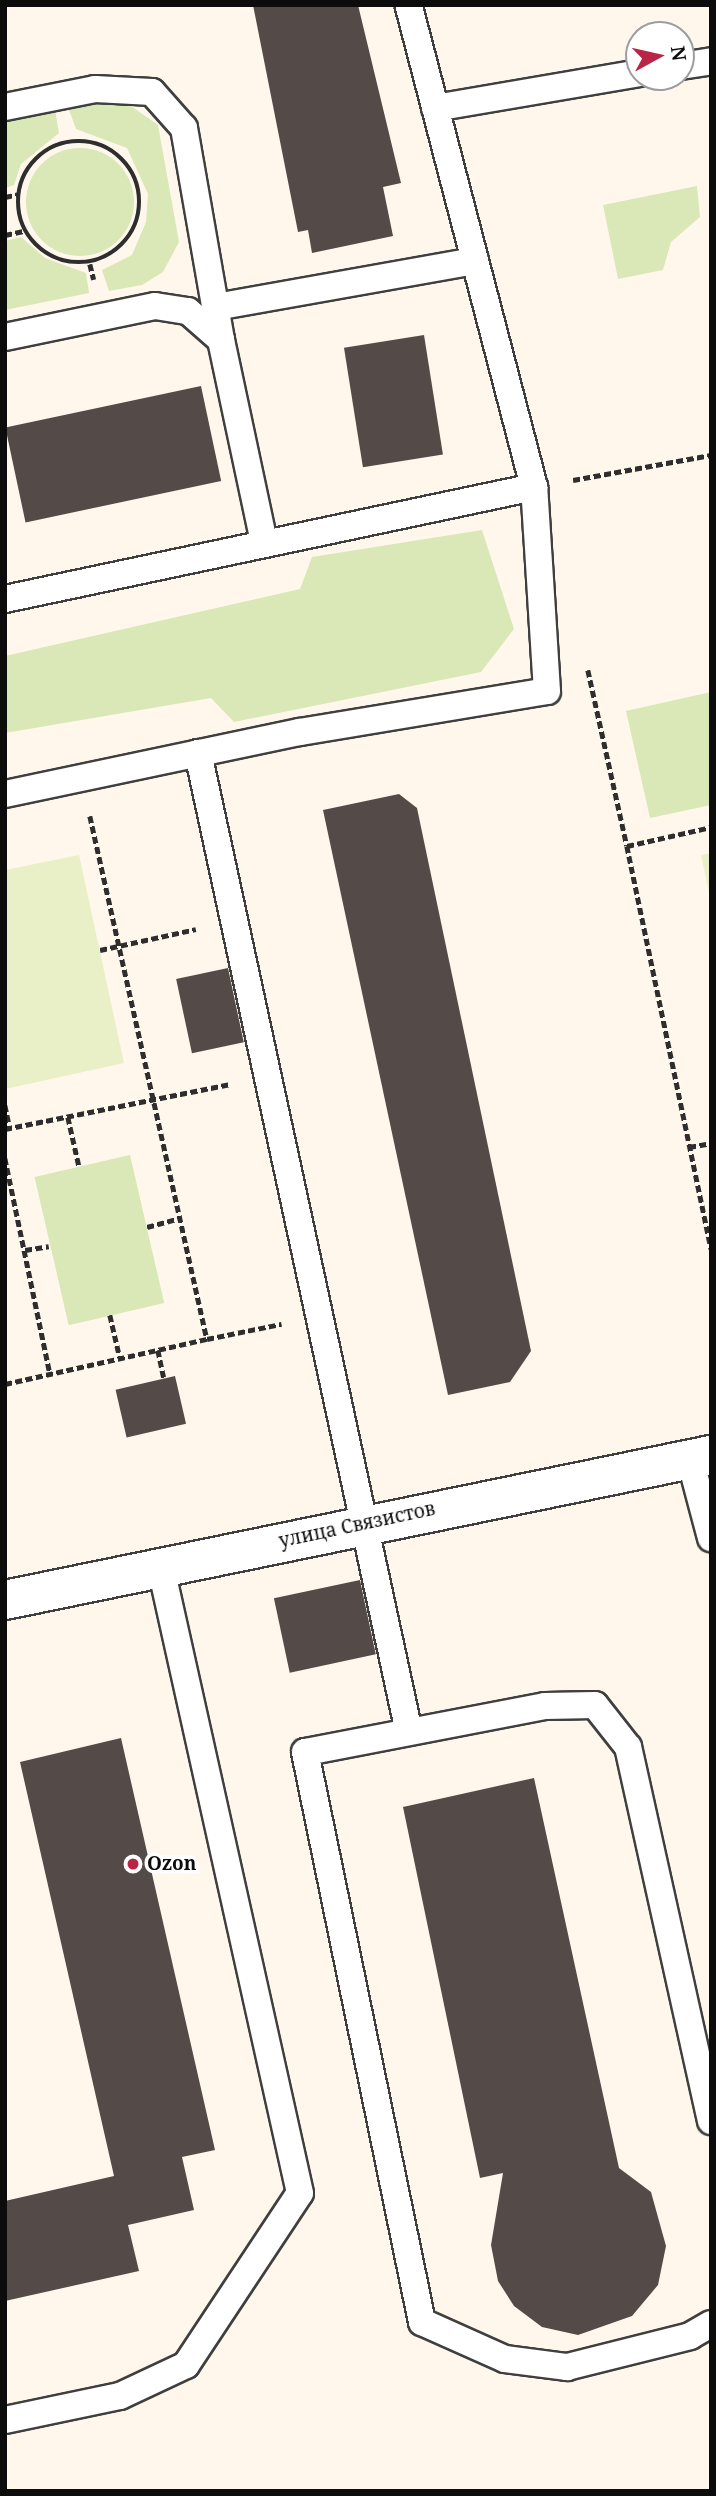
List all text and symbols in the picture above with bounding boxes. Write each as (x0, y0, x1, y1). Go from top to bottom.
north arrow (625, 21, 695, 91)
text: N (665, 44, 693, 63)
street label: улица Связистов (277, 1497, 437, 1553)
place label: Ozon (147, 1853, 196, 1875)
marker: Ozon (125, 1856, 141, 1872)

